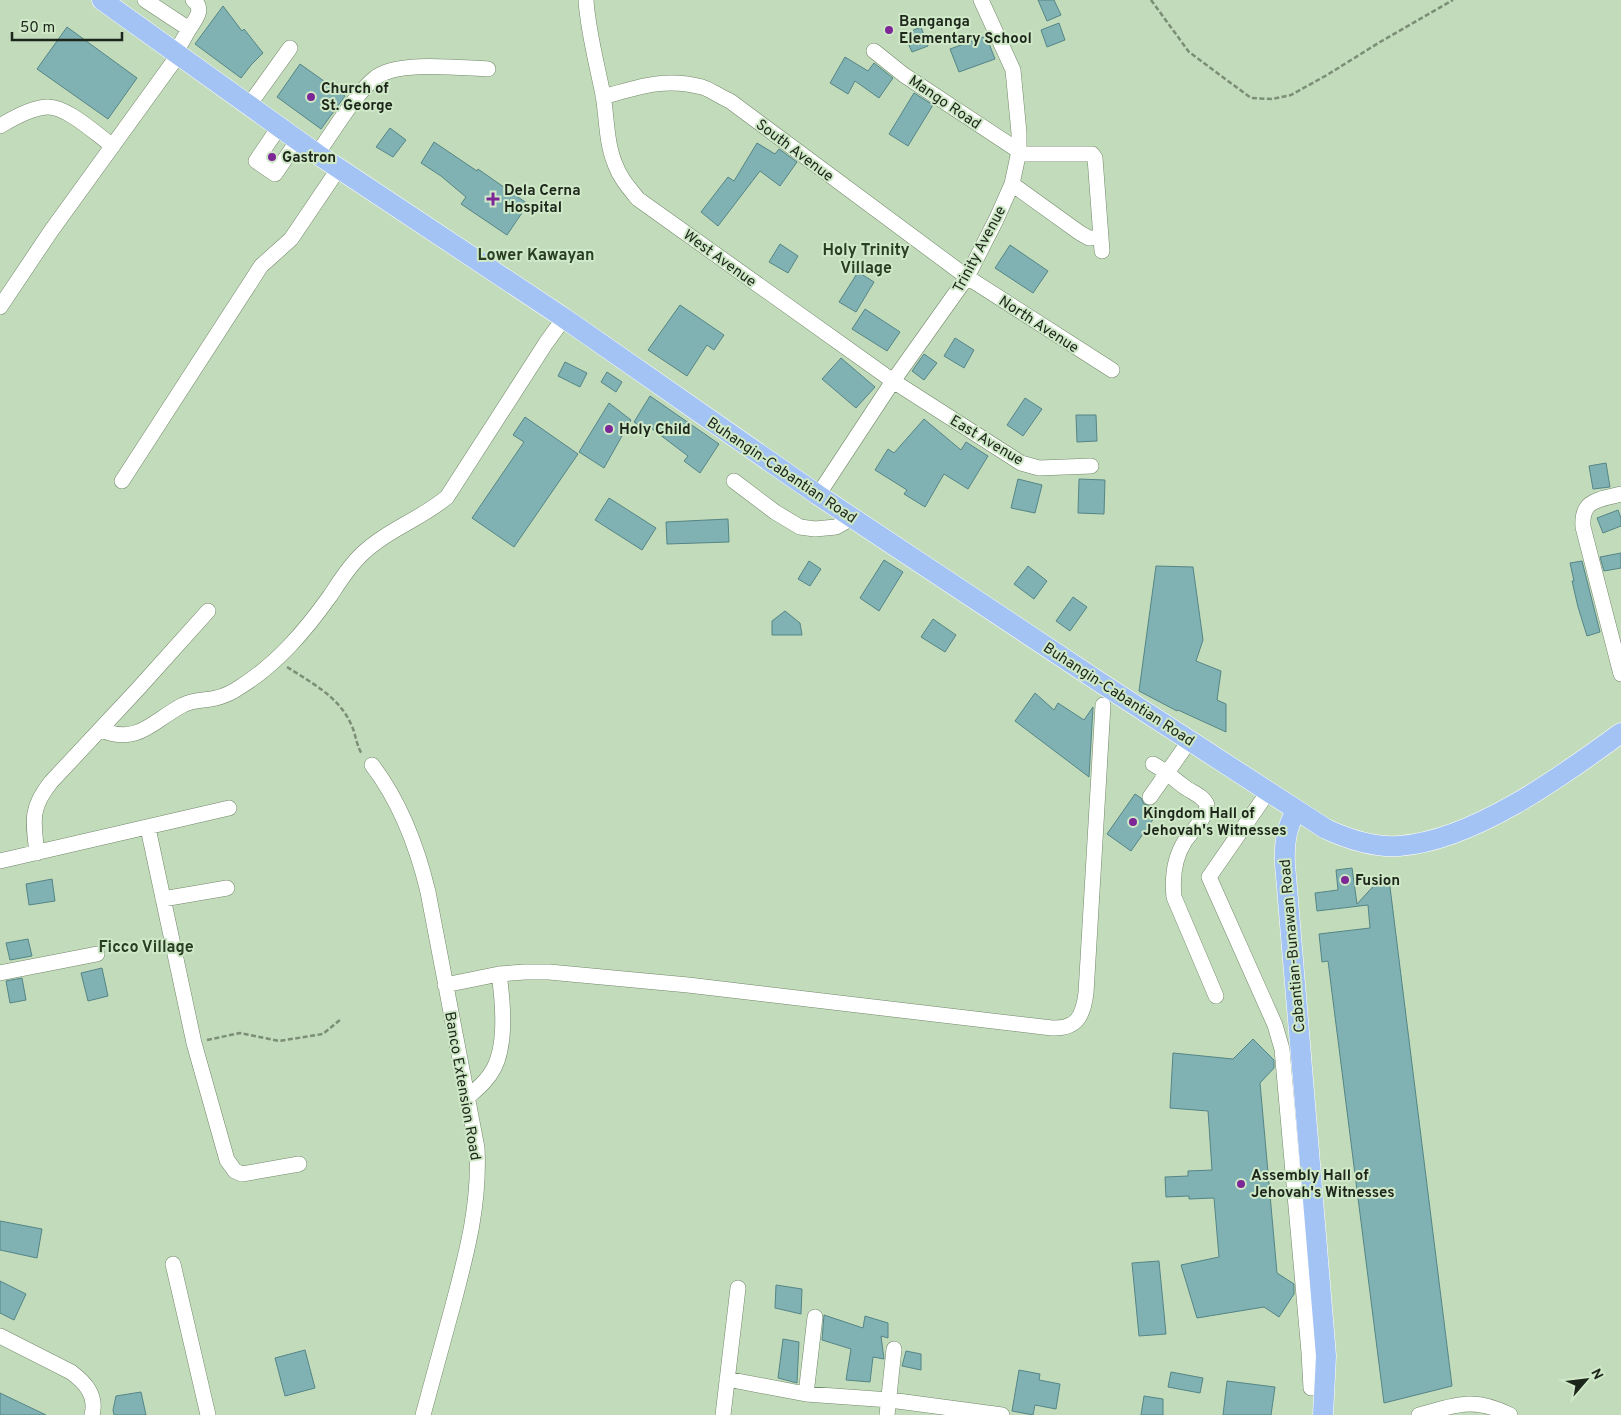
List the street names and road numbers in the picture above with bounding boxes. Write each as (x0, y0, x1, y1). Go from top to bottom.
street label: Mango Road (904, 72, 984, 134)
street label: South Avenue (751, 116, 837, 187)
street label: Trinity Avenue (949, 203, 1011, 296)
street label: West Avenue (679, 226, 759, 292)
street label: North Avenue (994, 292, 1082, 358)
street label: East Avenue (946, 412, 1026, 471)
street label: Buhangin-Cabantian Road (703, 414, 860, 529)
street label: Buhangin-Cabantian Road (1039, 639, 1197, 751)
street label: Cabantian-Bunawan Road (1276, 858, 1311, 1033)
street label: Banco Extension Road (439, 1010, 484, 1162)

